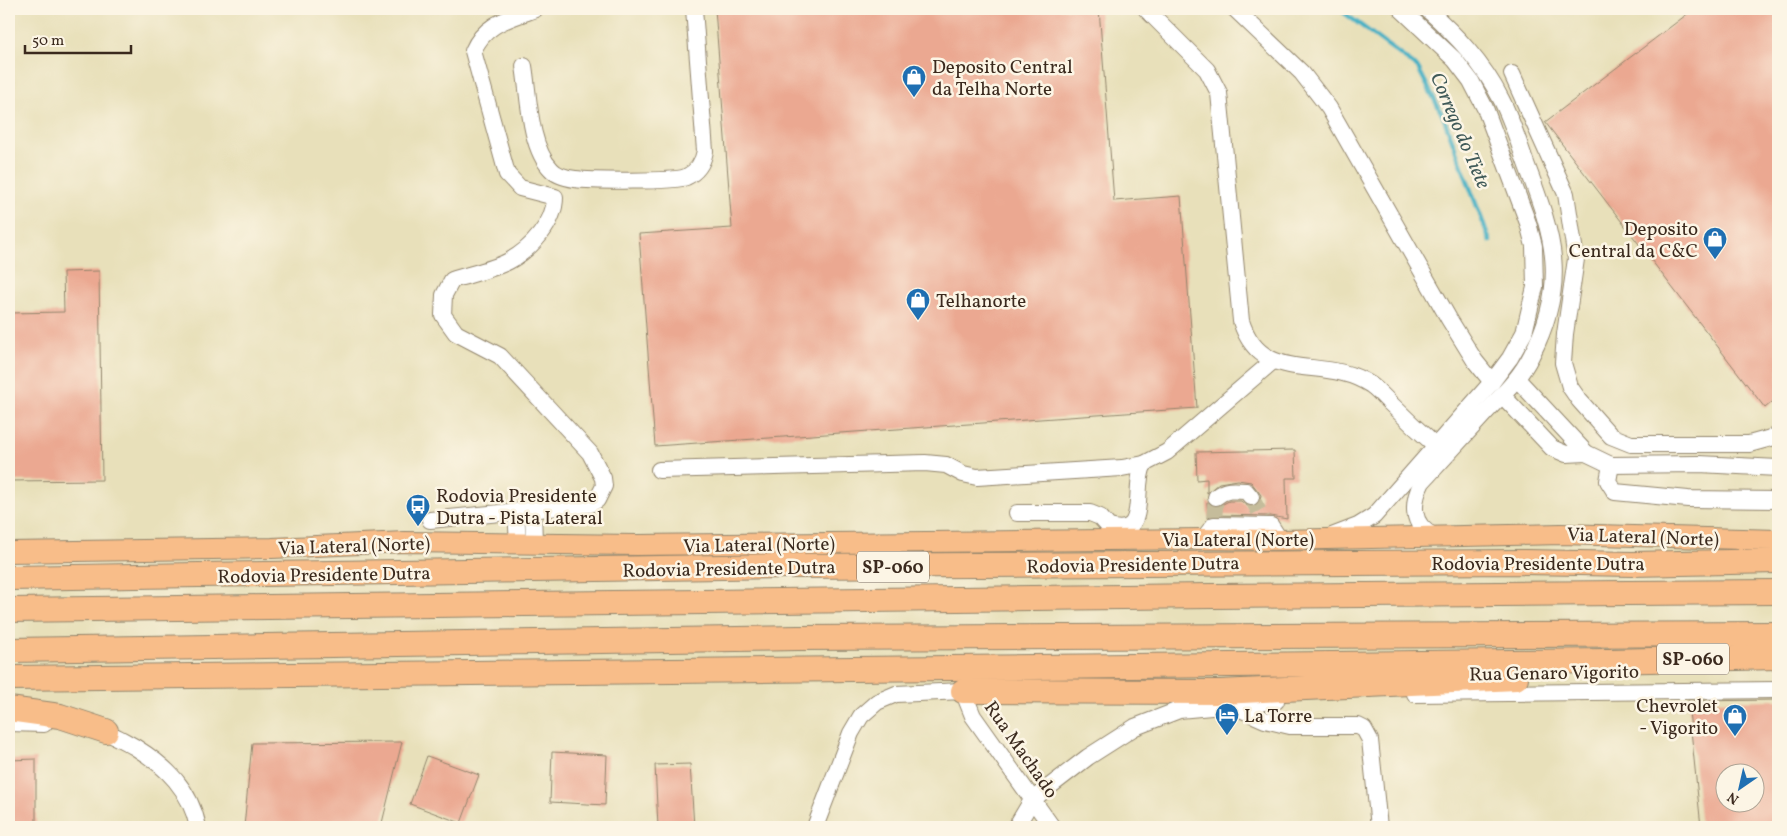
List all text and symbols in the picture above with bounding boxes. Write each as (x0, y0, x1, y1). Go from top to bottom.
scale bar (25, 22, 131, 54)
text: 50 m (32, 31, 64, 52)
place label: Deposito Central da Telha Norte (932, 55, 1073, 103)
shop icon: Deposito Central da Telha Norte (901, 64, 927, 98)
water label: Corrego do Tiete (1422, 68, 1497, 194)
place label: Deposito Central da C&C (1569, 217, 1698, 265)
shop icon: Deposito Central da C&C (1702, 226, 1728, 260)
shop icon: Telhanorte (905, 287, 931, 321)
place label: Telhanorte (936, 289, 1026, 315)
place label: Rodovia Presidente Dutra - Pista Lateral (436, 484, 603, 532)
bus stop icon: Rodovia Presidente Dutra - Pista Lateral (405, 493, 431, 527)
street label: Via Lateral (Norte) (1567, 522, 1719, 554)
street label: Via Lateral (Norte) (1162, 528, 1314, 554)
street label: Via Lateral (Norte) (278, 531, 430, 563)
street label: Via Lateral (Norte) (683, 532, 835, 560)
street label: Rodovia Presidente Dutra (1026, 551, 1240, 581)
road number: SP-060 (857, 552, 929, 582)
street label: Rodovia Presidente Dutra (1431, 552, 1645, 578)
street label: Rodovia Presidente Dutra (622, 555, 836, 585)
street label: Rodovia Presidente Dutra (217, 561, 431, 591)
road number: SP-060 (1657, 644, 1729, 674)
street label: Rua Genaro Vigorito (1469, 660, 1639, 688)
place label: Chevrolet - Vigorito (1636, 694, 1718, 742)
street label: Rua Machado (977, 696, 1064, 804)
hotel icon: La Torre (1214, 702, 1240, 736)
shop icon: Chevrolet - Vigorito (1722, 703, 1748, 737)
place label: La Torre (1244, 704, 1312, 730)
north arrow (1714, 764, 1764, 814)
text: N (1724, 787, 1743, 808)

